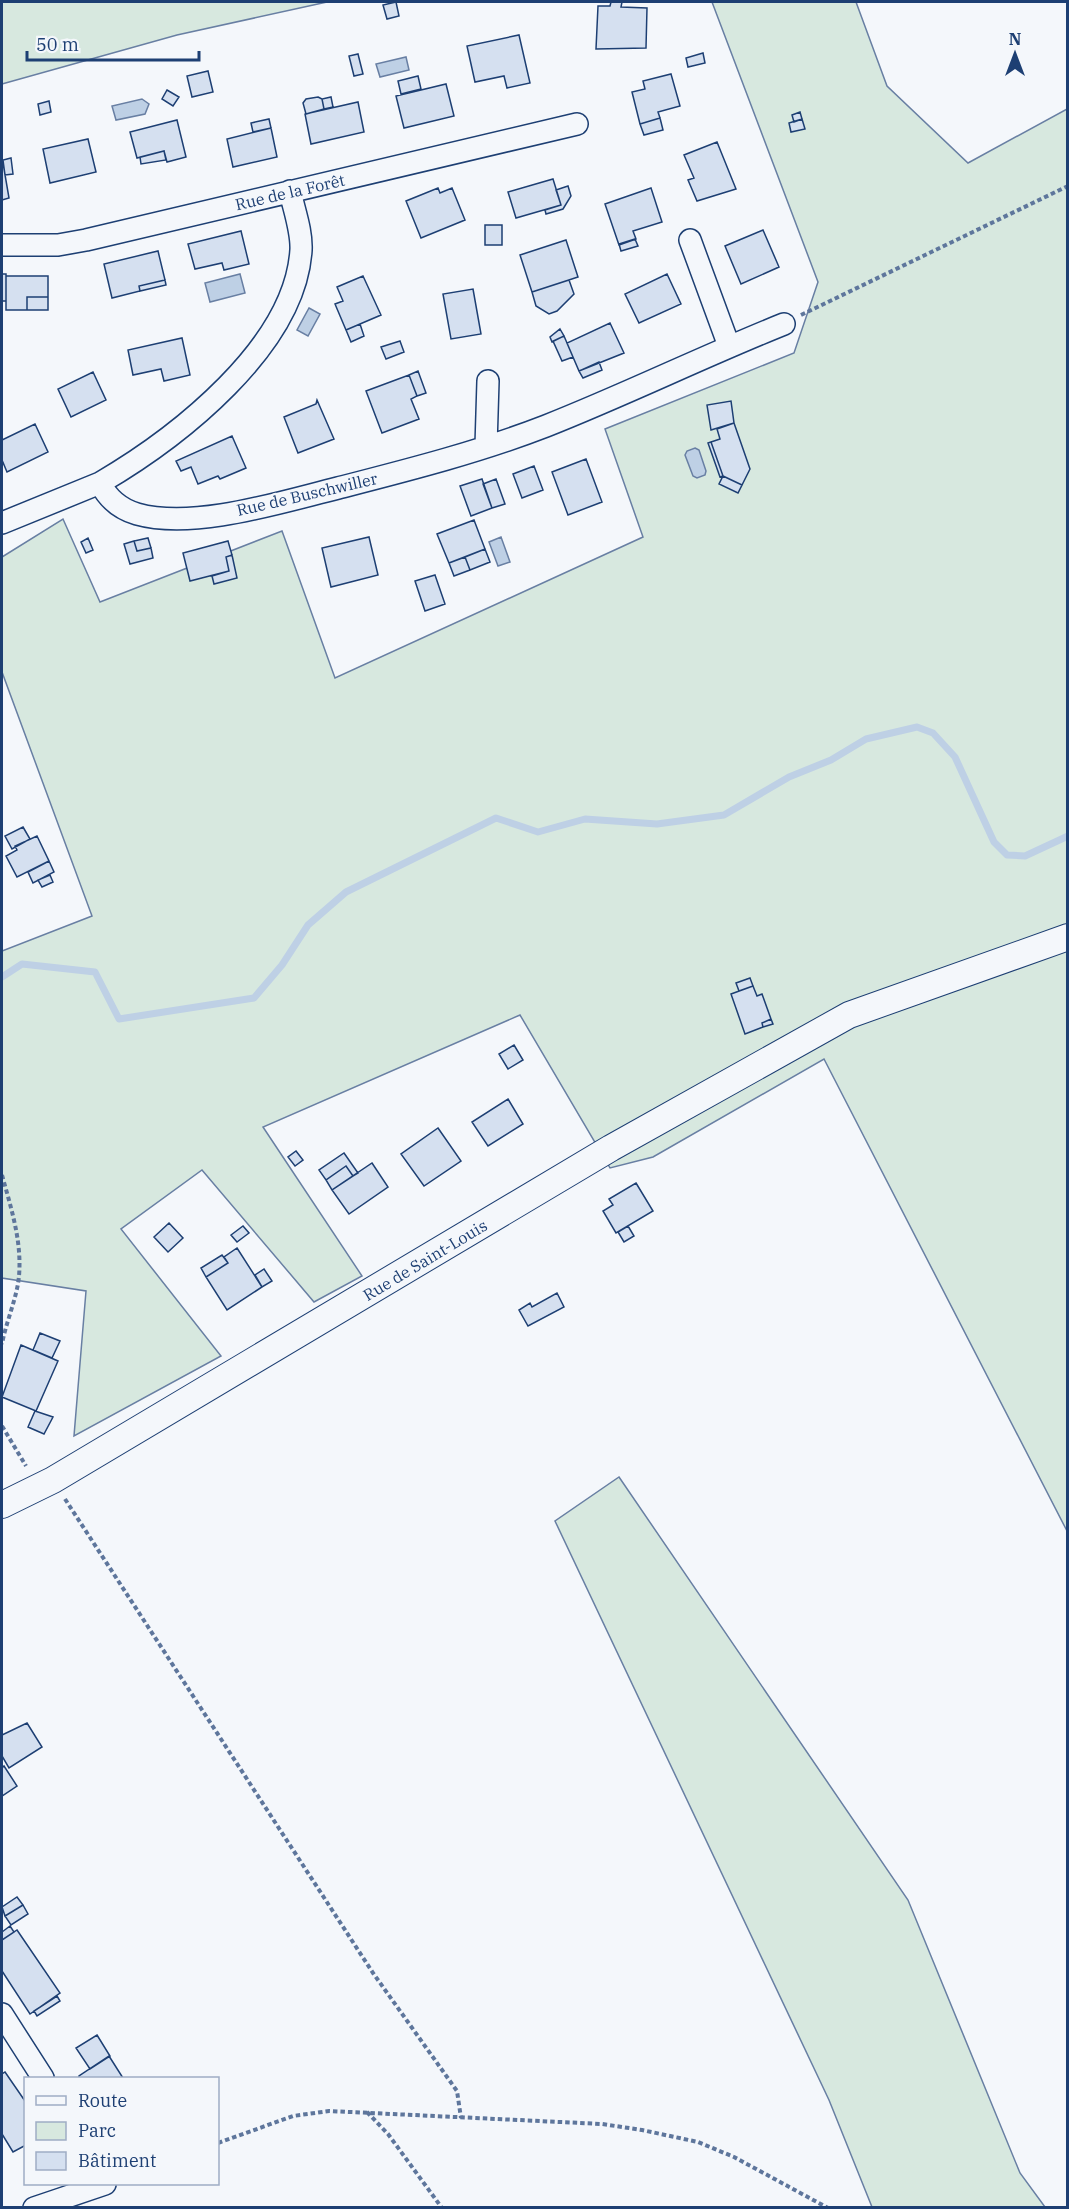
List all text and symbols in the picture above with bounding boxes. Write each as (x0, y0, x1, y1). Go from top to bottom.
scale bar (27, 24, 200, 62)
north arrow (985, 24, 1045, 84)
text: N (1009, 29, 1021, 49)
text: 50 m (36, 33, 79, 56)
street label: Rue de la Forêt (233, 170, 347, 214)
street label: Rue de Buschwiller (235, 468, 379, 520)
street label: Rue de Saint-Louis (359, 1215, 491, 1305)
legend (24, 2077, 219, 2185)
text: Route (78, 2089, 127, 2112)
text: Parc (78, 2119, 116, 2142)
text: Bâtiment (78, 2149, 156, 2172)

